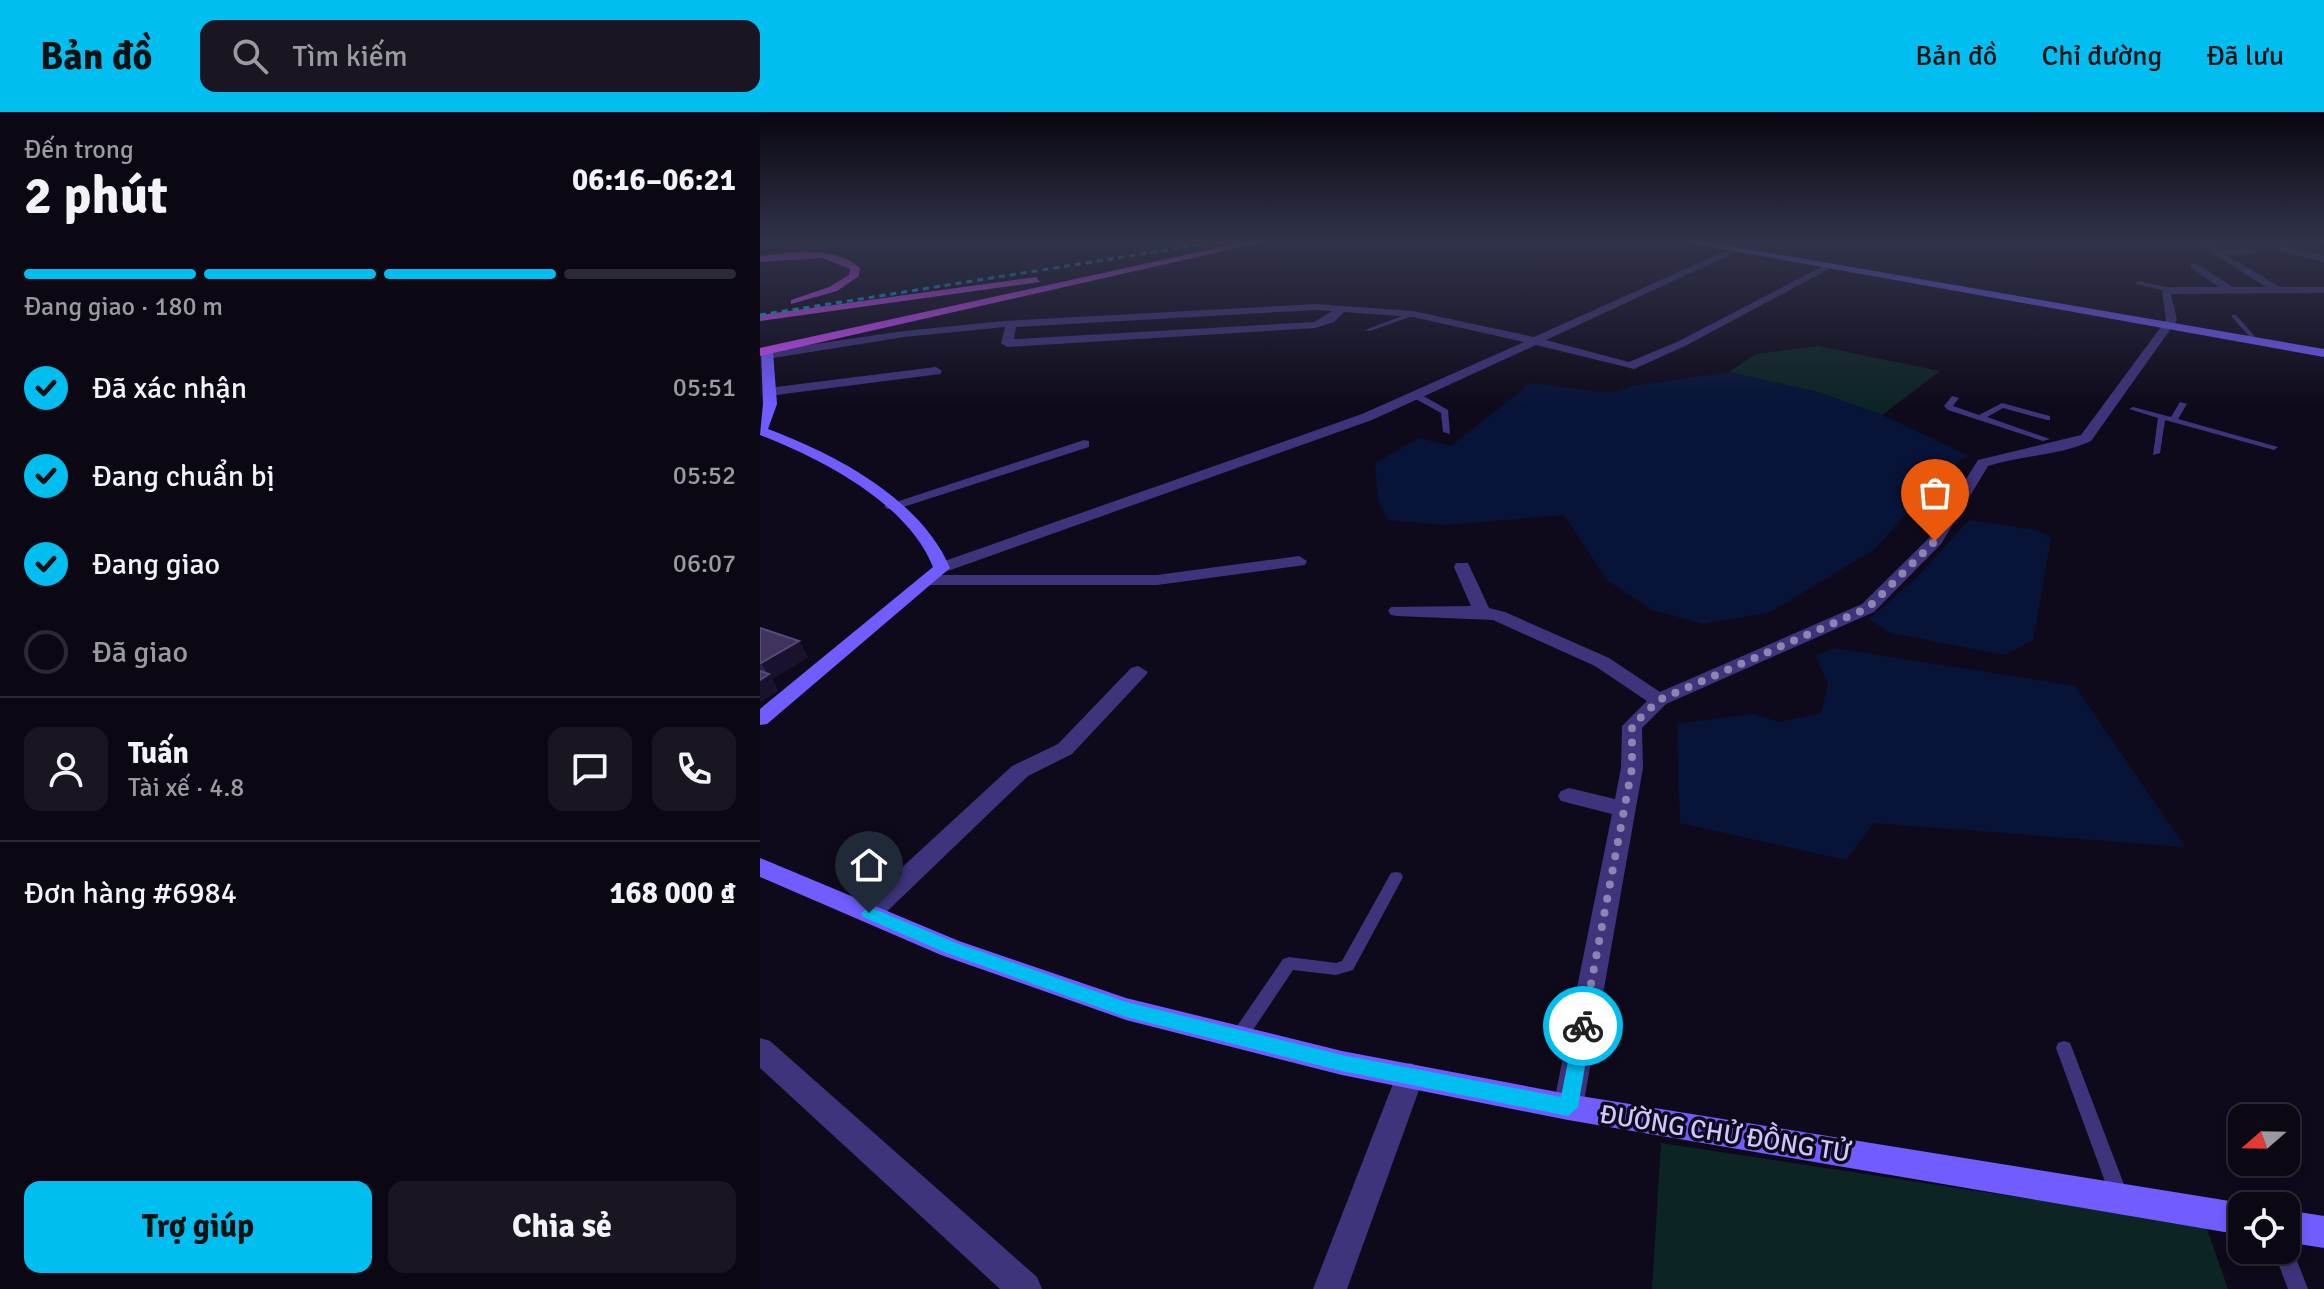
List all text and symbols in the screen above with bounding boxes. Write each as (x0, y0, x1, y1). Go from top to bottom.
search box (200, 20, 760, 92)
text: Bản đồ (40, 33, 152, 80)
icon: search (228, 34, 272, 78)
text: Tìm kiếm (292, 38, 408, 75)
text: Bản đồ (1915, 39, 1997, 73)
text: Chỉ đường (2041, 39, 2162, 73)
text: Đã lưu (2206, 39, 2284, 73)
text: Đến trong (24, 134, 134, 166)
text: 06:16–06:21 (572, 162, 736, 199)
text: 2 phút (24, 164, 168, 228)
text: Đang giao · 180 m (24, 291, 223, 323)
icon: check (24, 366, 68, 410)
text: Đã xác nhận (92, 370, 247, 407)
text: 05:51 (673, 372, 736, 404)
icon: check (24, 454, 68, 498)
text: Đang chuẩn bị (92, 458, 275, 495)
pin (1901, 459, 1969, 541)
text: 05:52 (673, 460, 736, 492)
icon: bag (1913, 471, 1957, 515)
icon: check (24, 542, 68, 586)
text: Đang giao (92, 546, 220, 583)
text: 06:07 (673, 548, 736, 580)
text: Đã giao (92, 634, 188, 671)
button: person (24, 727, 108, 811)
button: chat (548, 727, 632, 811)
button: phone (652, 727, 736, 811)
text: Tuấn (128, 735, 189, 772)
text: Tài xế · 4.8 (128, 772, 244, 804)
pin (835, 831, 903, 913)
icon: home (847, 843, 891, 887)
text: Đơn hàng #6984 (24, 875, 237, 912)
text: 168 000 ₫ (609, 875, 736, 912)
courier (1543, 986, 1623, 1066)
icon: bike (1561, 1004, 1605, 1048)
street label: ĐƯỜNG CHỬ ĐỒNG TỬ (1597, 1094, 1854, 1170)
north arrow (2228, 1104, 2300, 1176)
map controls (2228, 1104, 2300, 1264)
button: Trợ giúp (24, 1181, 372, 1273)
button: Chia sẻ (388, 1181, 736, 1273)
button: locate (2228, 1192, 2300, 1264)

